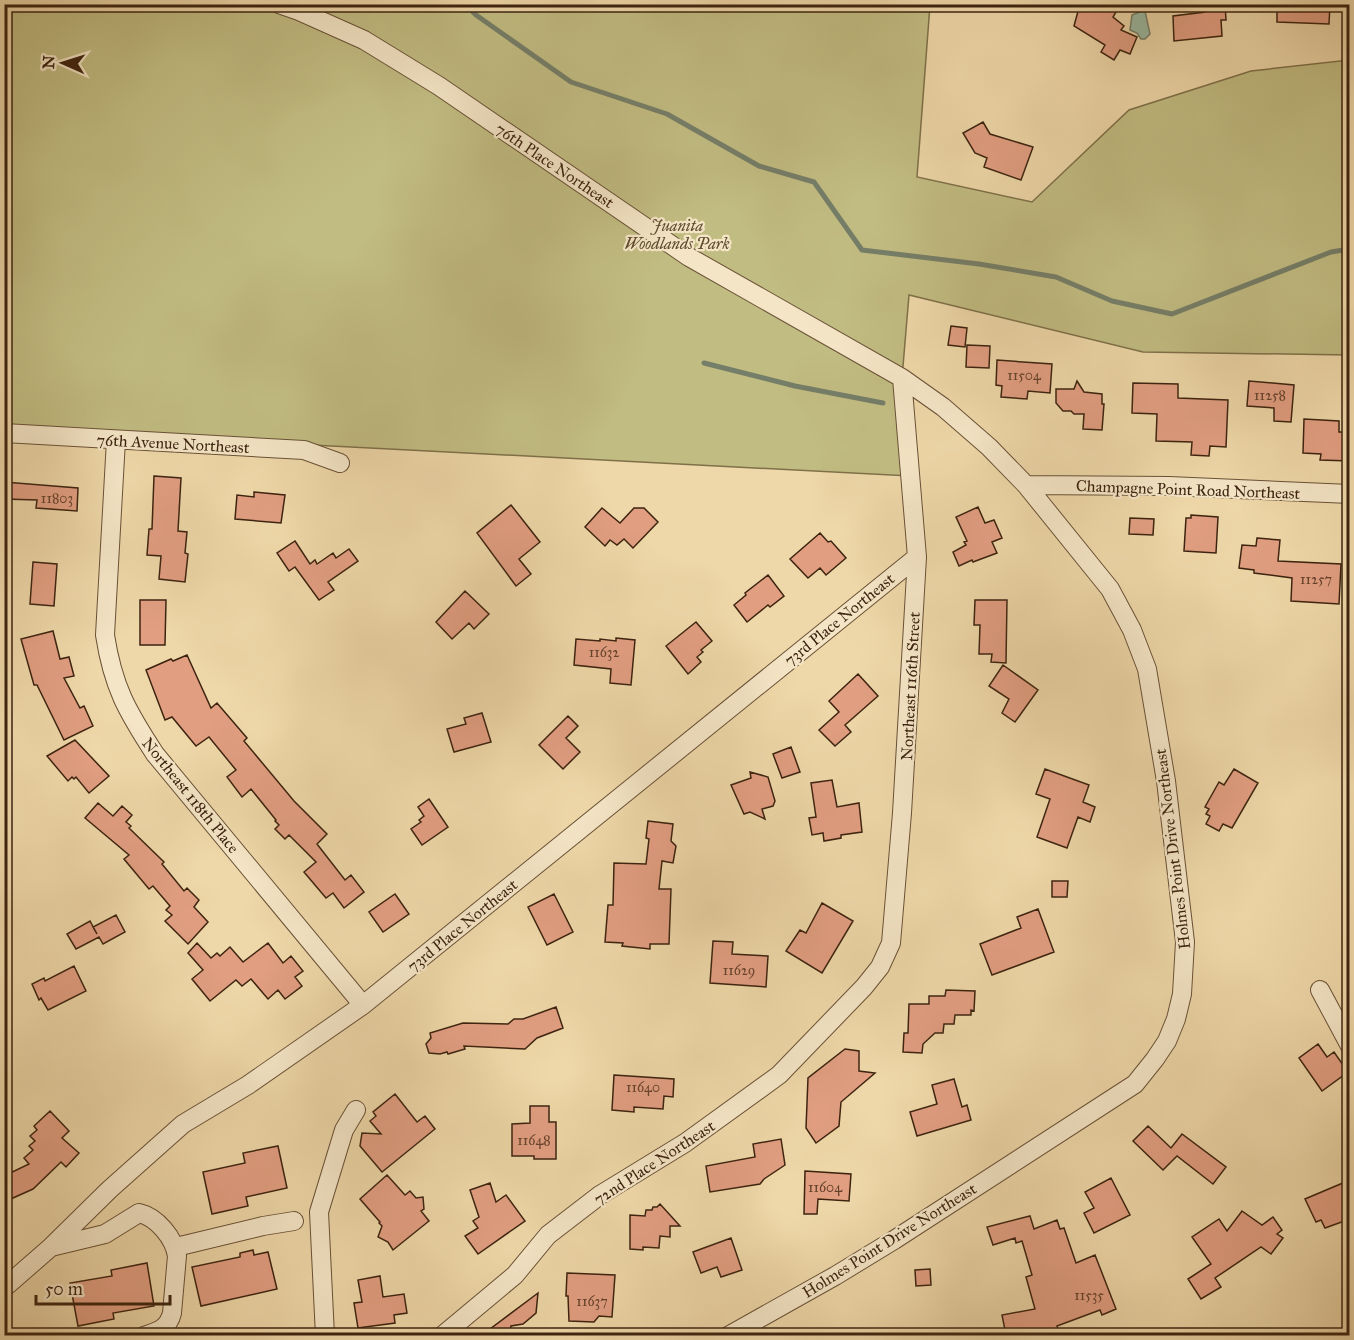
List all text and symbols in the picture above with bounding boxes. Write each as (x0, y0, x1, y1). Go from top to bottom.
north arrow (33, 33, 93, 93)
text: N (39, 55, 58, 70)
street label: 76th Place Northeast (492, 119, 618, 212)
park label: Juanita Woodlands Park (624, 216, 730, 253)
house number: 11504 (1007, 367, 1042, 384)
house number: 11258 (1254, 387, 1286, 404)
street label: 76th Avenue Northeast (96, 430, 250, 457)
street label: Champagne Point Road Northeast (1075, 476, 1301, 504)
house number: 11803 (41, 490, 73, 507)
street label: 73rd Place Northeast (780, 569, 899, 670)
house number: 11257 (1300, 571, 1332, 588)
street label: Northeast 116th Street (897, 611, 924, 761)
house number: 11632 (589, 644, 619, 661)
street label: Northeast 118th Place (138, 734, 243, 857)
street label: Holmes Point Drive Northeast (1151, 747, 1194, 950)
street label: 73rd Place Northeast (403, 875, 522, 976)
house number: 11629 (723, 962, 755, 979)
house number: 11640 (626, 1079, 660, 1096)
street label: 72nd Place Northeast (590, 1116, 719, 1209)
house number: 11648 (517, 1132, 551, 1149)
street label: Holmes Point Drive Northeast (799, 1179, 980, 1302)
house number: 11604 (808, 1179, 843, 1196)
scale bar (36, 1268, 170, 1306)
text: 50 m (45, 1278, 83, 1300)
house number: 11535 (1074, 1287, 1104, 1304)
house number: 11637 (576, 1293, 608, 1310)

